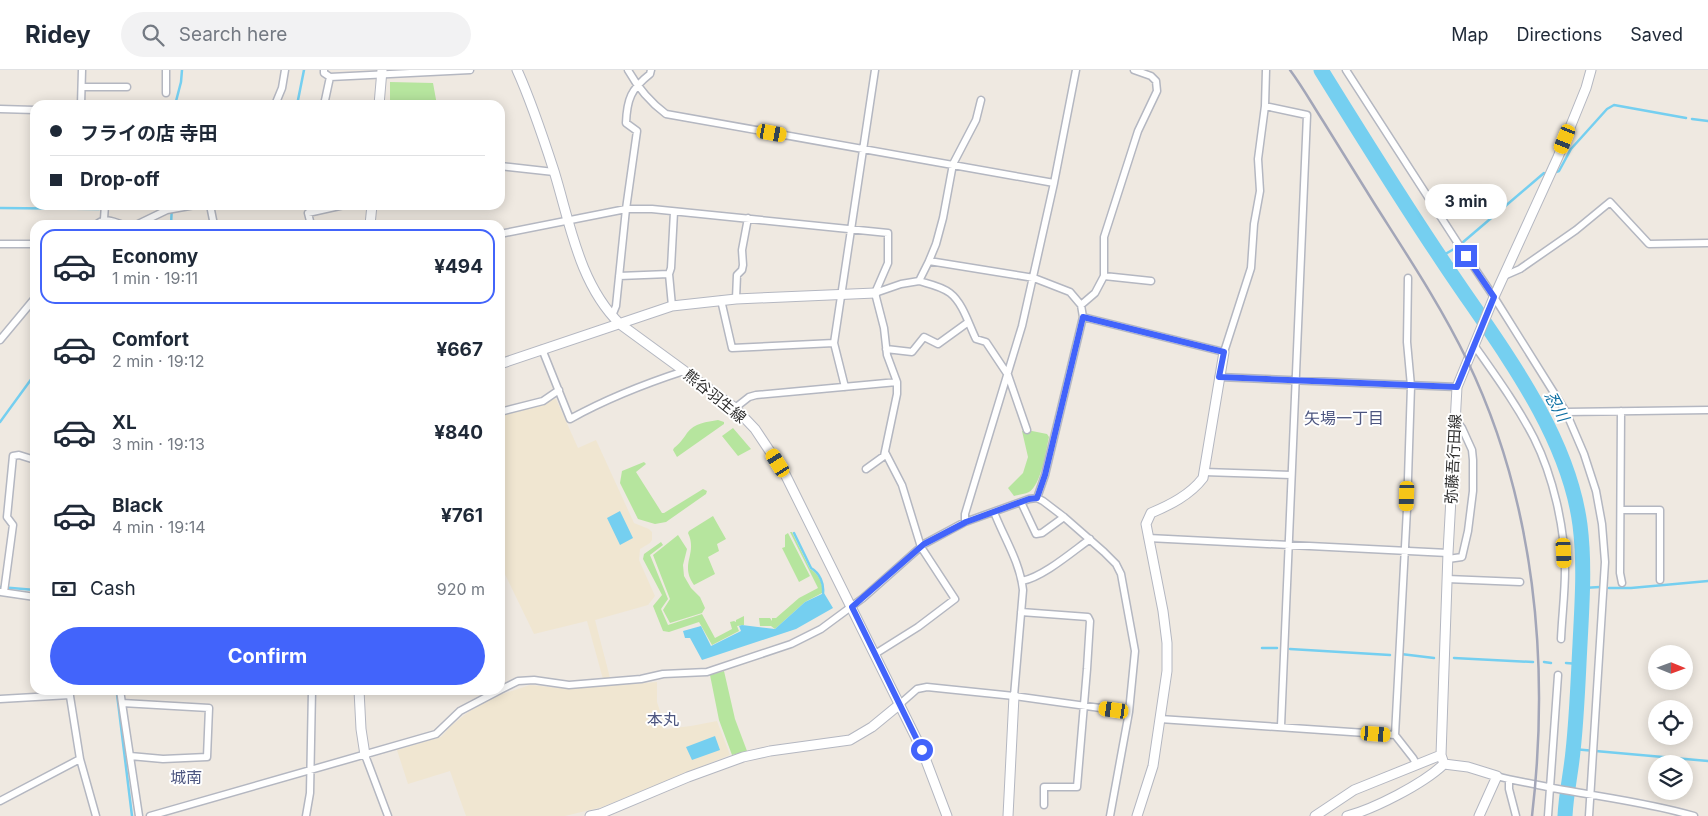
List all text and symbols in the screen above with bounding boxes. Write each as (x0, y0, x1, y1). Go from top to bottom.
search box (121, 12, 471, 57)
text: Ridey (25, 20, 91, 49)
icon: search (139, 21, 167, 49)
text: Search here (179, 23, 287, 46)
text: Map (1451, 24, 1489, 45)
text: Directions (1517, 24, 1602, 45)
text: Saved (1630, 24, 1683, 45)
text: フライの店 寺田 (80, 122, 218, 145)
car (1552, 122, 1577, 156)
car (755, 123, 788, 143)
text: Drop-off (80, 168, 160, 191)
callout: 3 min (1425, 184, 1507, 218)
text: 3 min (1444, 191, 1488, 211)
icon: car (52, 244, 97, 289)
text: Economy (112, 245, 198, 268)
route end (1455, 245, 1477, 267)
text: ¥494 (434, 255, 483, 278)
text: 1 min · 19:11 (112, 268, 198, 288)
icon: car (52, 327, 97, 372)
text: Comfort (112, 328, 189, 351)
text: ¥667 (436, 338, 483, 361)
text: 2 min · 19:12 (112, 351, 205, 371)
street label: 熊谷羽生線 (680, 365, 750, 427)
water label: 忍川 (1540, 387, 1574, 427)
district label: 矢場一丁目 (1304, 408, 1384, 428)
icon: car (52, 410, 97, 455)
text: XL (112, 411, 137, 434)
street label: 弥藤吾行田線 (1441, 414, 1465, 504)
text: ¥840 (434, 421, 483, 444)
text: 3 min · 19:13 (112, 434, 205, 454)
car (763, 446, 792, 480)
car (1398, 481, 1415, 511)
icon: car (52, 493, 97, 538)
text: Black (112, 494, 163, 517)
text: ¥761 (441, 504, 483, 527)
text: 4 min · 19:14 (112, 517, 206, 537)
car (1555, 538, 1572, 568)
icon: cash (50, 575, 78, 603)
text: Cash (90, 577, 136, 600)
text: 920 m (437, 579, 485, 599)
button: Confirm (50, 627, 485, 685)
north arrow (1648, 645, 1692, 690)
map controls (1648, 645, 1693, 800)
car (1098, 700, 1129, 720)
button: locate (1648, 700, 1693, 745)
district label: 本丸 (647, 709, 679, 729)
car (1360, 725, 1391, 743)
route start (911, 739, 933, 761)
button: layers (1648, 755, 1693, 800)
district label: 城南 (170, 767, 202, 787)

